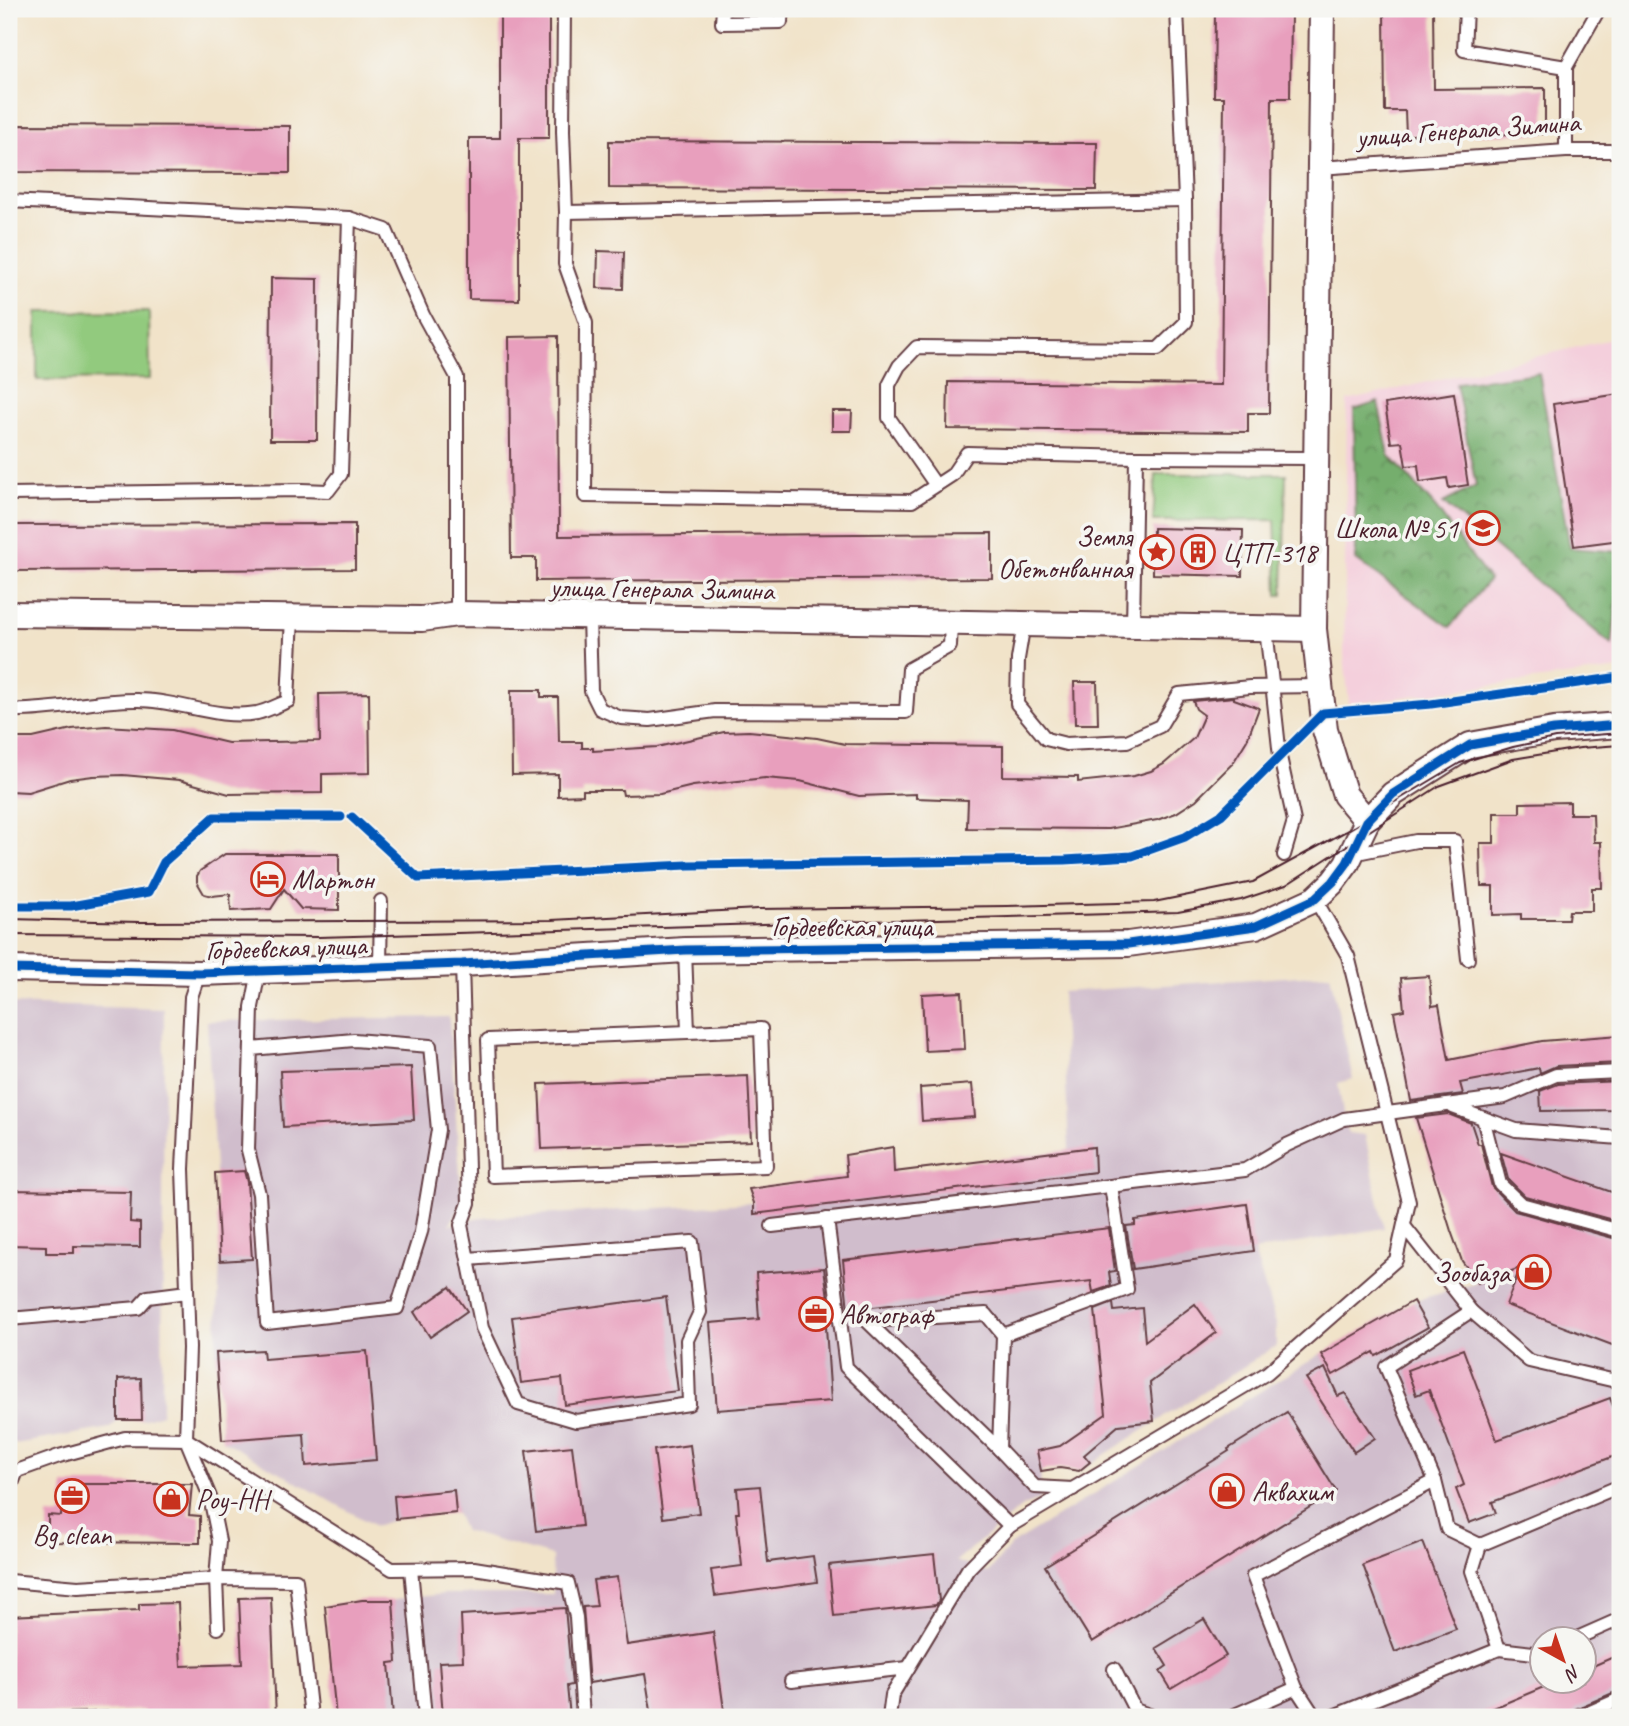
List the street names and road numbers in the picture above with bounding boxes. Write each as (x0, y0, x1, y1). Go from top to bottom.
street label: улица Генерала Зимина (1353, 104, 1583, 155)
street label: улица Генерала Зимина (548, 569, 776, 608)
street label: Гордеевская улица (771, 909, 934, 944)
street label: Гордеевская улица (205, 927, 369, 968)

